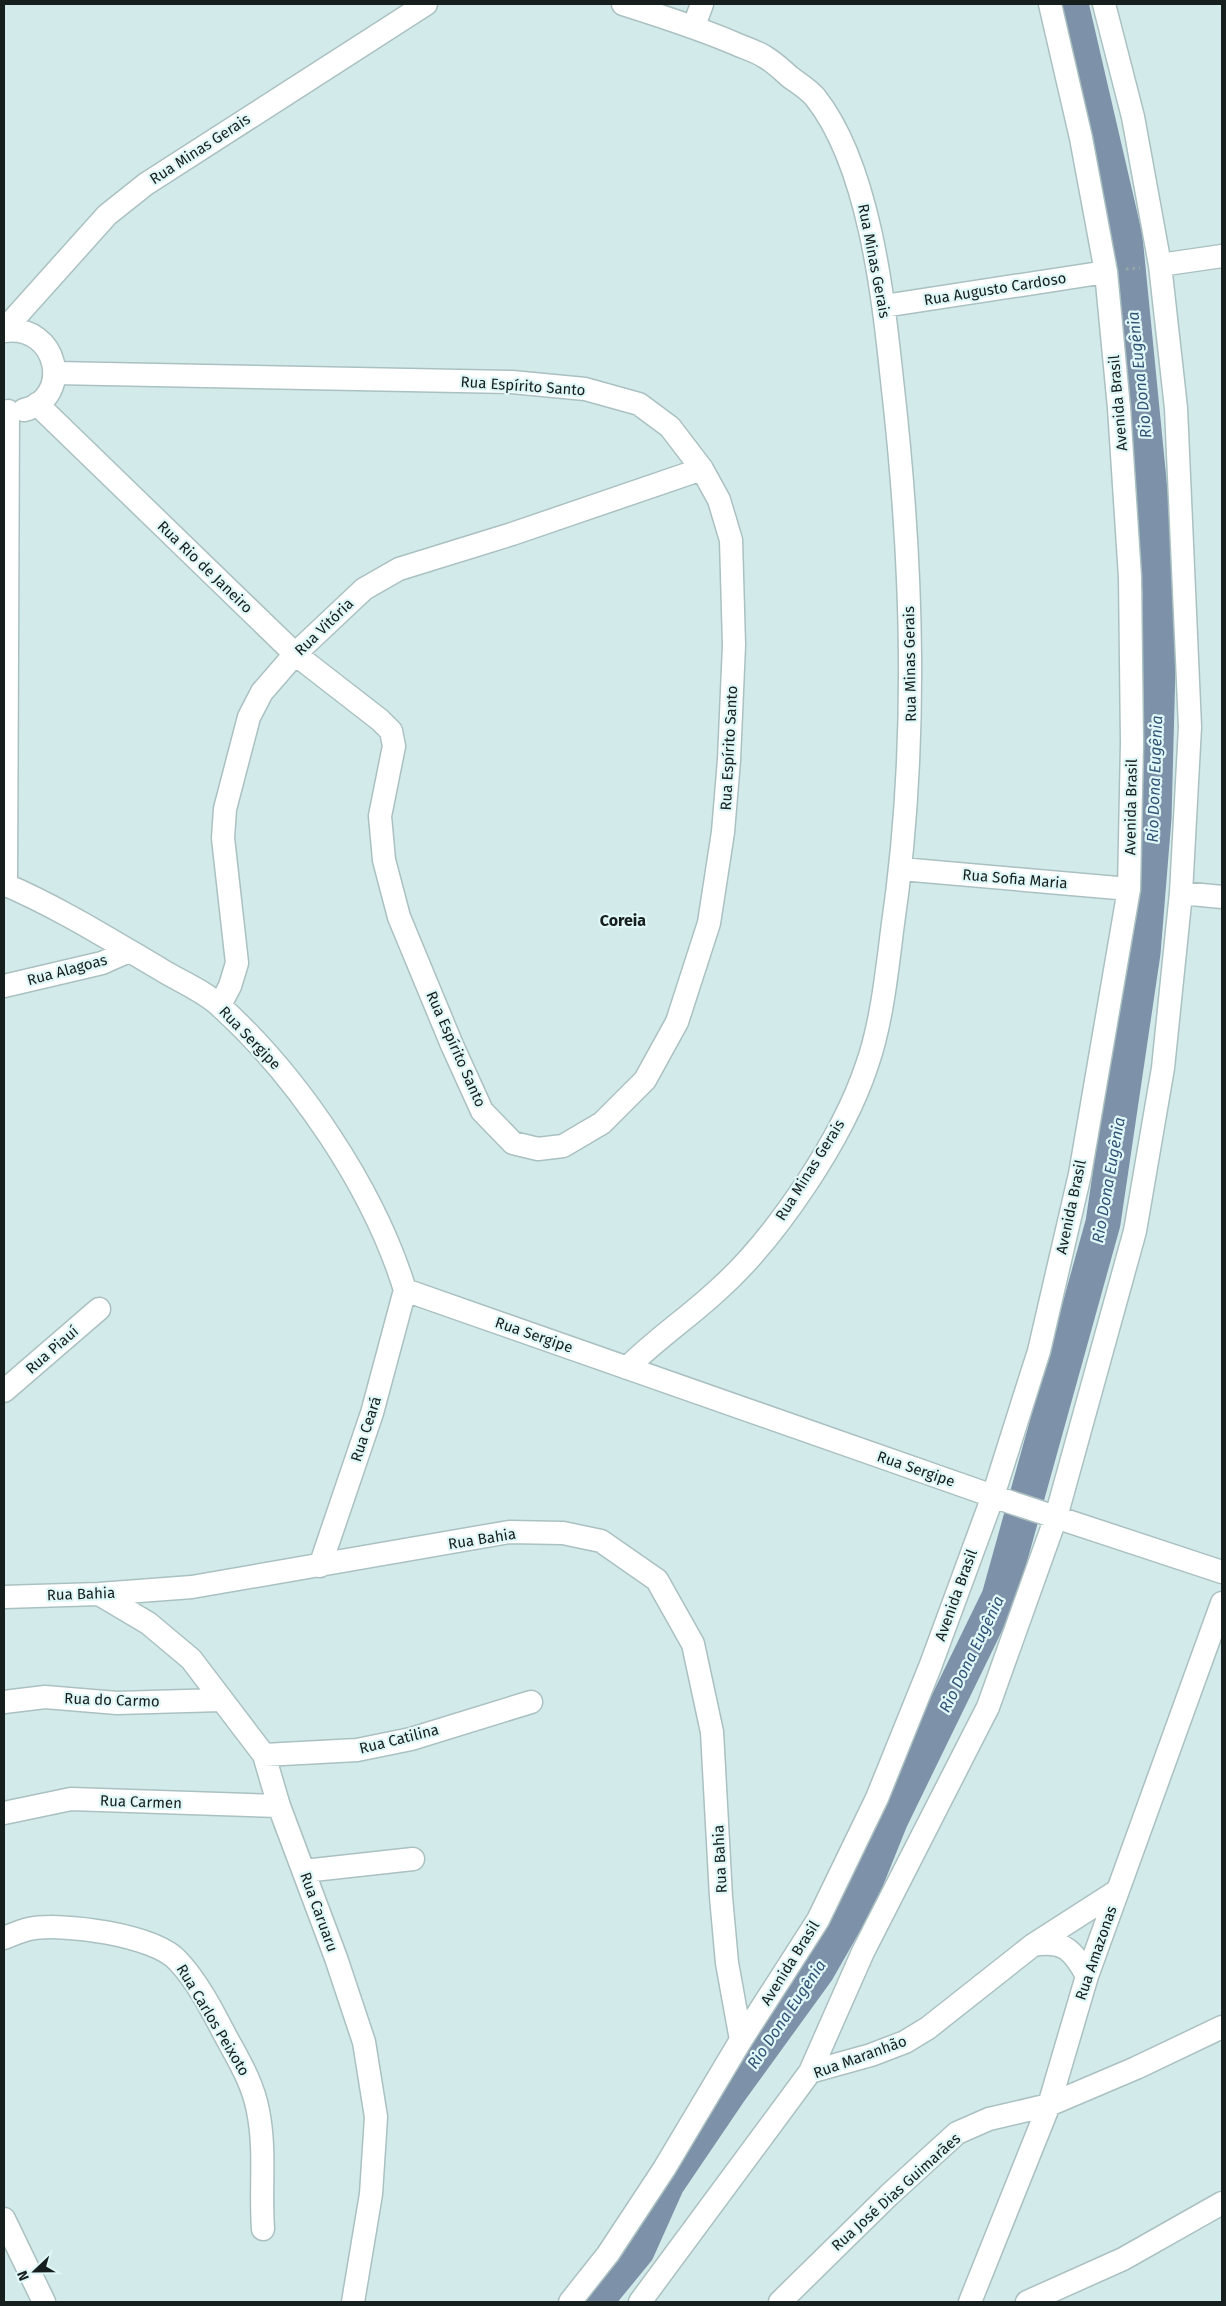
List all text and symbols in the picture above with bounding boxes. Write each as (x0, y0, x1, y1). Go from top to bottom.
street label: Rua Minas Gerais (146, 110, 254, 188)
street label: Rua Minas Gerais (854, 202, 894, 320)
street label: Rua Augusto Cardoso (923, 269, 1067, 309)
water label: Rio Dona Eugênia (1123, 311, 1156, 439)
street label: Avenida Brasil (1105, 354, 1131, 452)
street label: Rua Espírito Santo (460, 373, 586, 399)
street label: Rua Rio de Janeiro (154, 517, 256, 617)
street label: Rua Vitória (291, 595, 357, 659)
street label: Rua Minas Gerais (900, 606, 920, 722)
street label: Rua Espírito Santo (717, 685, 741, 811)
water label: Rio Dona Eugênia (1143, 715, 1166, 843)
street label: Avenida Brasil (1121, 758, 1141, 855)
street label: Rua Sofia Maria (962, 865, 1068, 893)
district label: Coreia (600, 911, 646, 930)
street label: Rua Alagoas (25, 951, 109, 989)
street label: Rua Espírito Santo (422, 988, 490, 1110)
street label: Rua Sergipe (215, 1003, 285, 1073)
street label: Rua Minas Gerais (772, 1116, 848, 1224)
water label: Rio Dona Eugênia (1088, 1116, 1129, 1244)
street label: Avenida Brasil (1052, 1157, 1090, 1256)
street label: Rua Sergipe (493, 1313, 575, 1357)
street label: Rua Piauí (22, 1322, 82, 1378)
street label: Rua Ceará (347, 1394, 385, 1464)
street label: Rua Sergipe (875, 1447, 957, 1491)
street label: Rua Bahia (447, 1525, 517, 1553)
street label: Avenida Brasil (931, 1546, 981, 1643)
street label: Rua Bahia (47, 1584, 115, 1604)
water label: Rio Dona Eugênia (935, 1593, 1008, 1716)
street label: Rua do Carmo (64, 1689, 160, 1711)
street label: Rua Catilina (357, 1720, 441, 1758)
street label: Rua Carmen (100, 1792, 182, 1812)
street label: Rua Bahia (709, 1824, 731, 1894)
street label: Rua Caruaru (296, 1870, 342, 1954)
street label: Rua Amazonas (1071, 1903, 1121, 2003)
street label: Avenida Brasil (757, 1917, 823, 2009)
water label: Rio Dona Eugênia (743, 1956, 830, 2072)
street label: Rua Carlos Peixoto (173, 1961, 253, 2079)
street label: Rua Maranhão (811, 2032, 909, 2082)
street label: Rua José Dias Guimarães (828, 2129, 964, 2255)
north arrow (10, 2246, 60, 2296)
text: N (14, 2268, 33, 2283)

